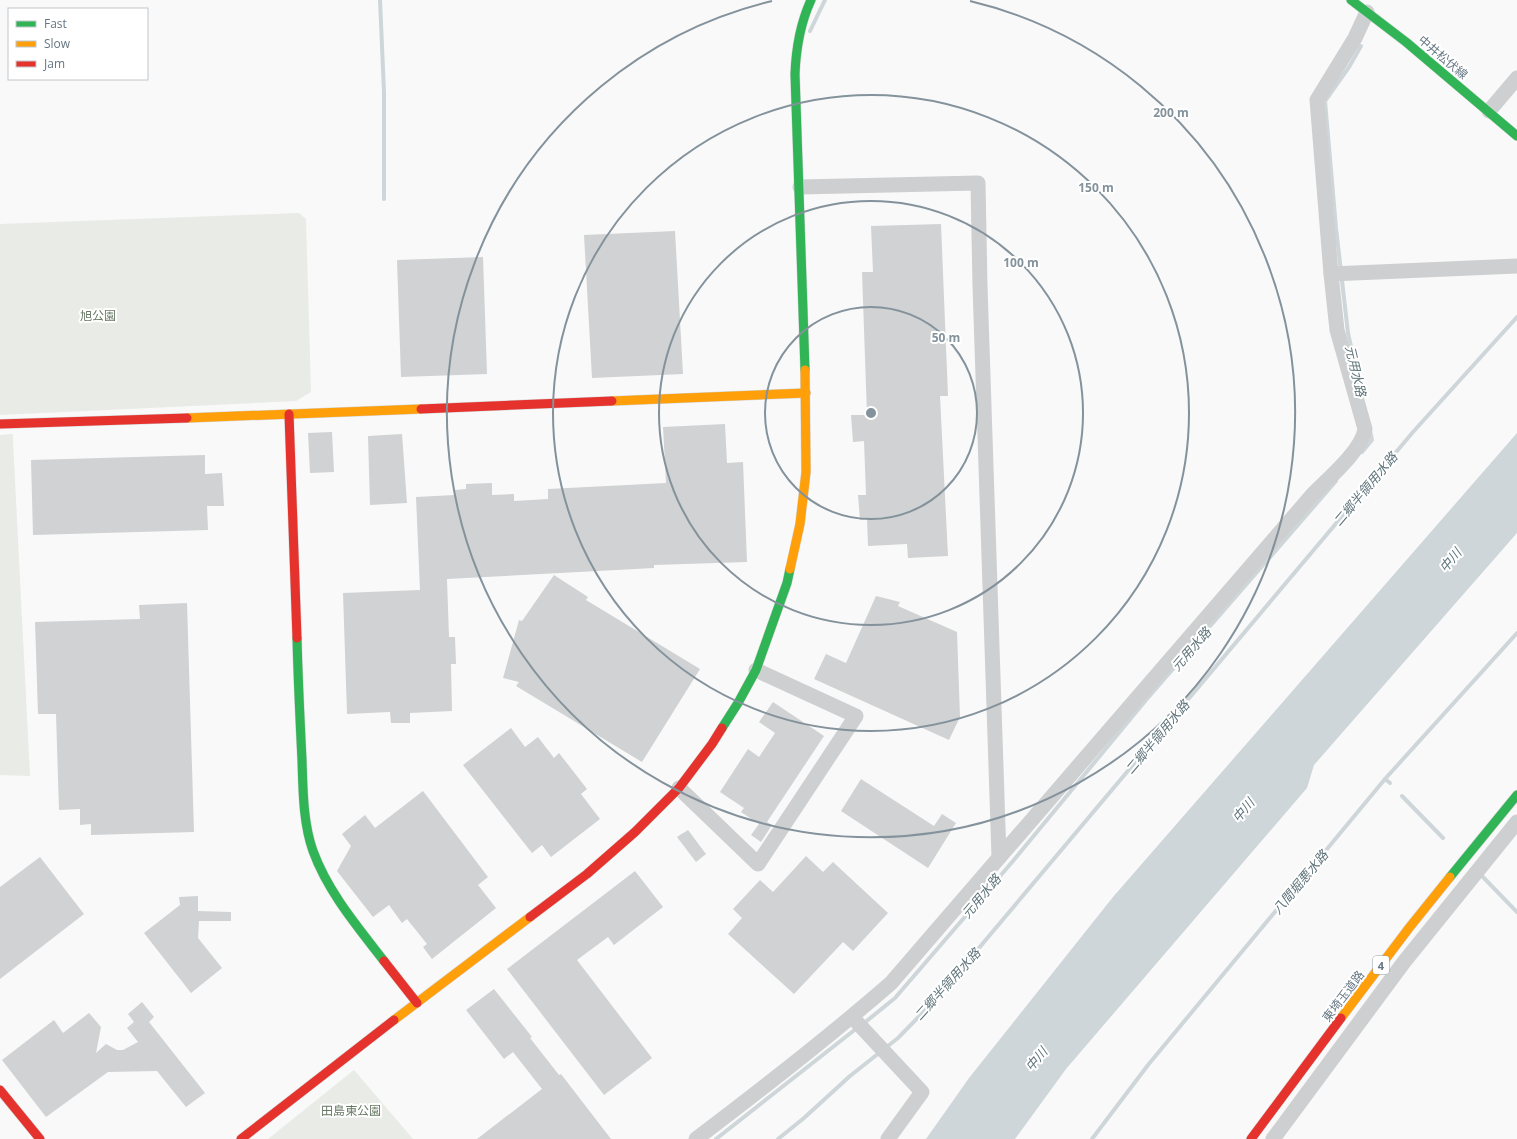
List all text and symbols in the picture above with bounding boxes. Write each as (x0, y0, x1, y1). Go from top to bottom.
legend (8, 8, 148, 80)
text: Fast (44, 15, 67, 32)
street label: 中井松伏線 (1415, 31, 1471, 83)
text: Slow (44, 35, 71, 52)
text: Jam (43, 55, 65, 72)
text: 200 m (1153, 104, 1189, 121)
text: 150 m (1078, 179, 1114, 196)
text: 100 m (1003, 254, 1039, 271)
park label: 旭公園 (80, 307, 116, 324)
text: 50 m (932, 329, 960, 346)
water label: 元用水路 (1341, 344, 1371, 399)
centre of rings (864, 406, 878, 420)
water label: 二郷半領用水路 (1329, 448, 1402, 530)
water label: 中川 (1435, 543, 1467, 576)
water label: 元用水路 (1167, 623, 1216, 675)
water label: 二郷半領用水路 (1121, 696, 1194, 778)
water label: 中川 (1228, 793, 1260, 826)
water label: 八間堀悪水路 (1268, 846, 1333, 918)
water label: 元用水路 (957, 870, 1005, 922)
water label: 二郷半領用水路 (910, 943, 985, 1024)
road number: 4 (1373, 956, 1389, 974)
street label: 東埼玉道路 (1318, 967, 1368, 1025)
water label: 中川 (1021, 1042, 1053, 1075)
park label: 田島東公園 (321, 1102, 381, 1119)

